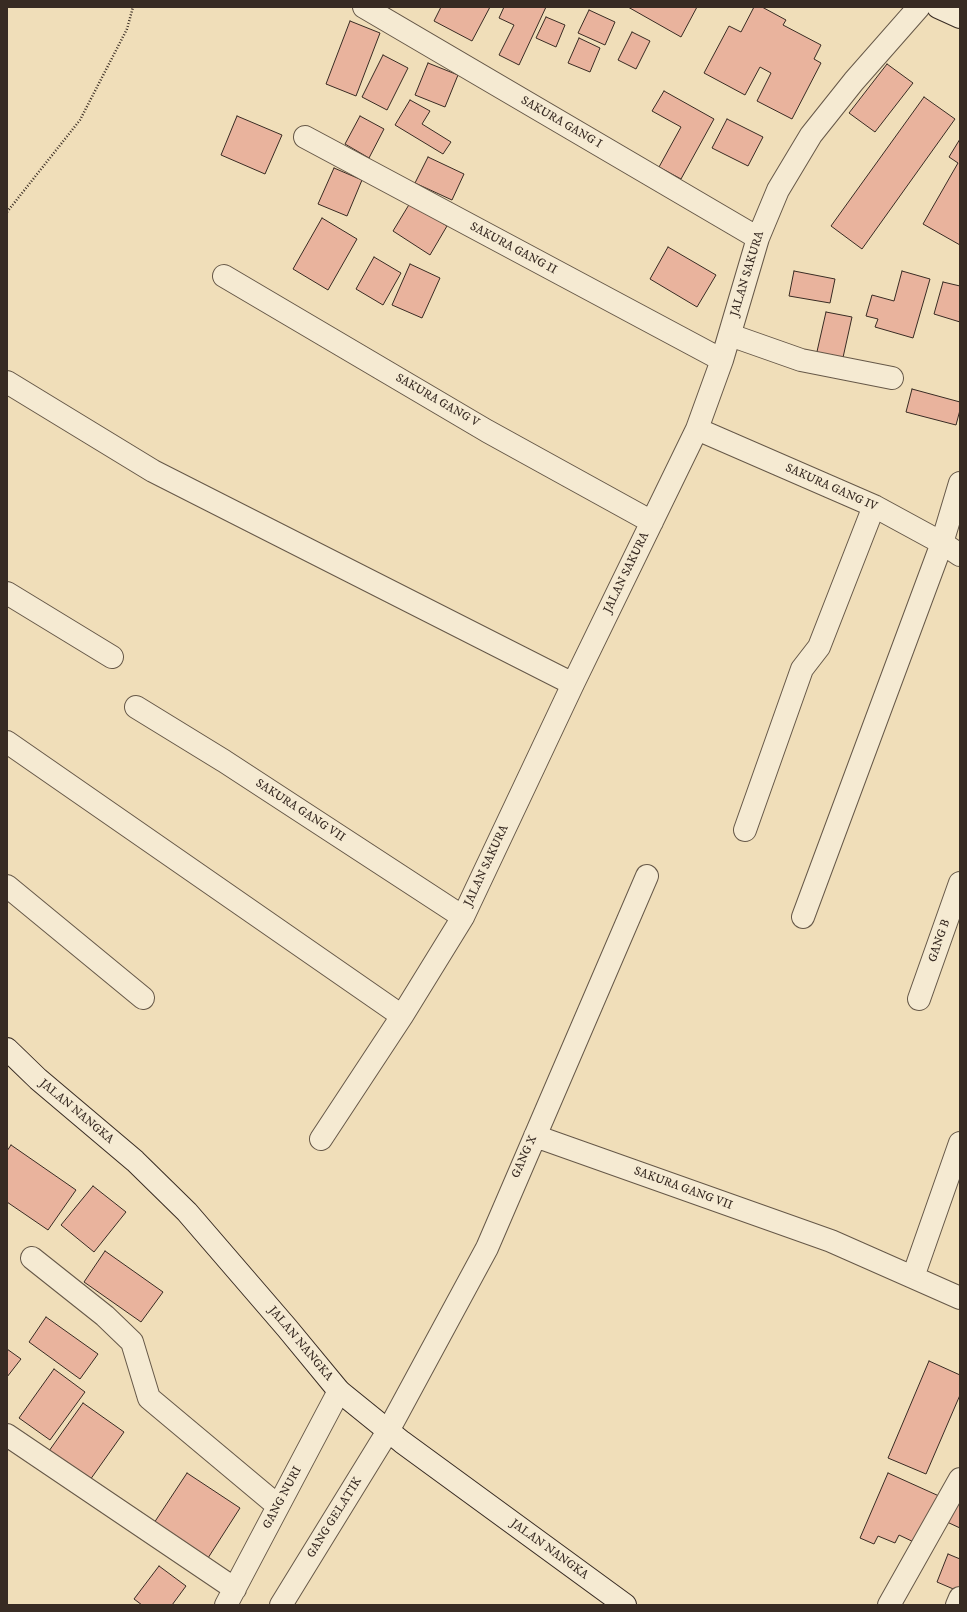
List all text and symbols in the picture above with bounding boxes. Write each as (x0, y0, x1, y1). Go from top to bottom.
street label: SAKURA GANG I (518, 94, 604, 152)
street label: SAKURA GANG II (467, 220, 559, 278)
street label: JALAN SAKURA (728, 230, 768, 318)
street label: SAKURA GANG V (393, 371, 481, 431)
street label: SAKURA GANG IV (783, 461, 879, 515)
street label: JALAN SAKURA (601, 530, 653, 616)
street label: SAKURA GANG VII (253, 777, 347, 845)
street label: JALAN SAKURA (462, 823, 512, 909)
street label: GANG B (926, 918, 954, 964)
street label: JALAN NANGKA (36, 1077, 116, 1147)
street label: GANG X (509, 1133, 541, 1181)
street label: SAKURA GANG VII (632, 1164, 734, 1214)
street label: JALAN NANGKA (265, 1304, 335, 1384)
street label: GANG NURI (260, 1464, 306, 1532)
street label: GANG GELATIK (304, 1475, 366, 1561)
street label: JALAN NANGKA (507, 1517, 591, 1583)

